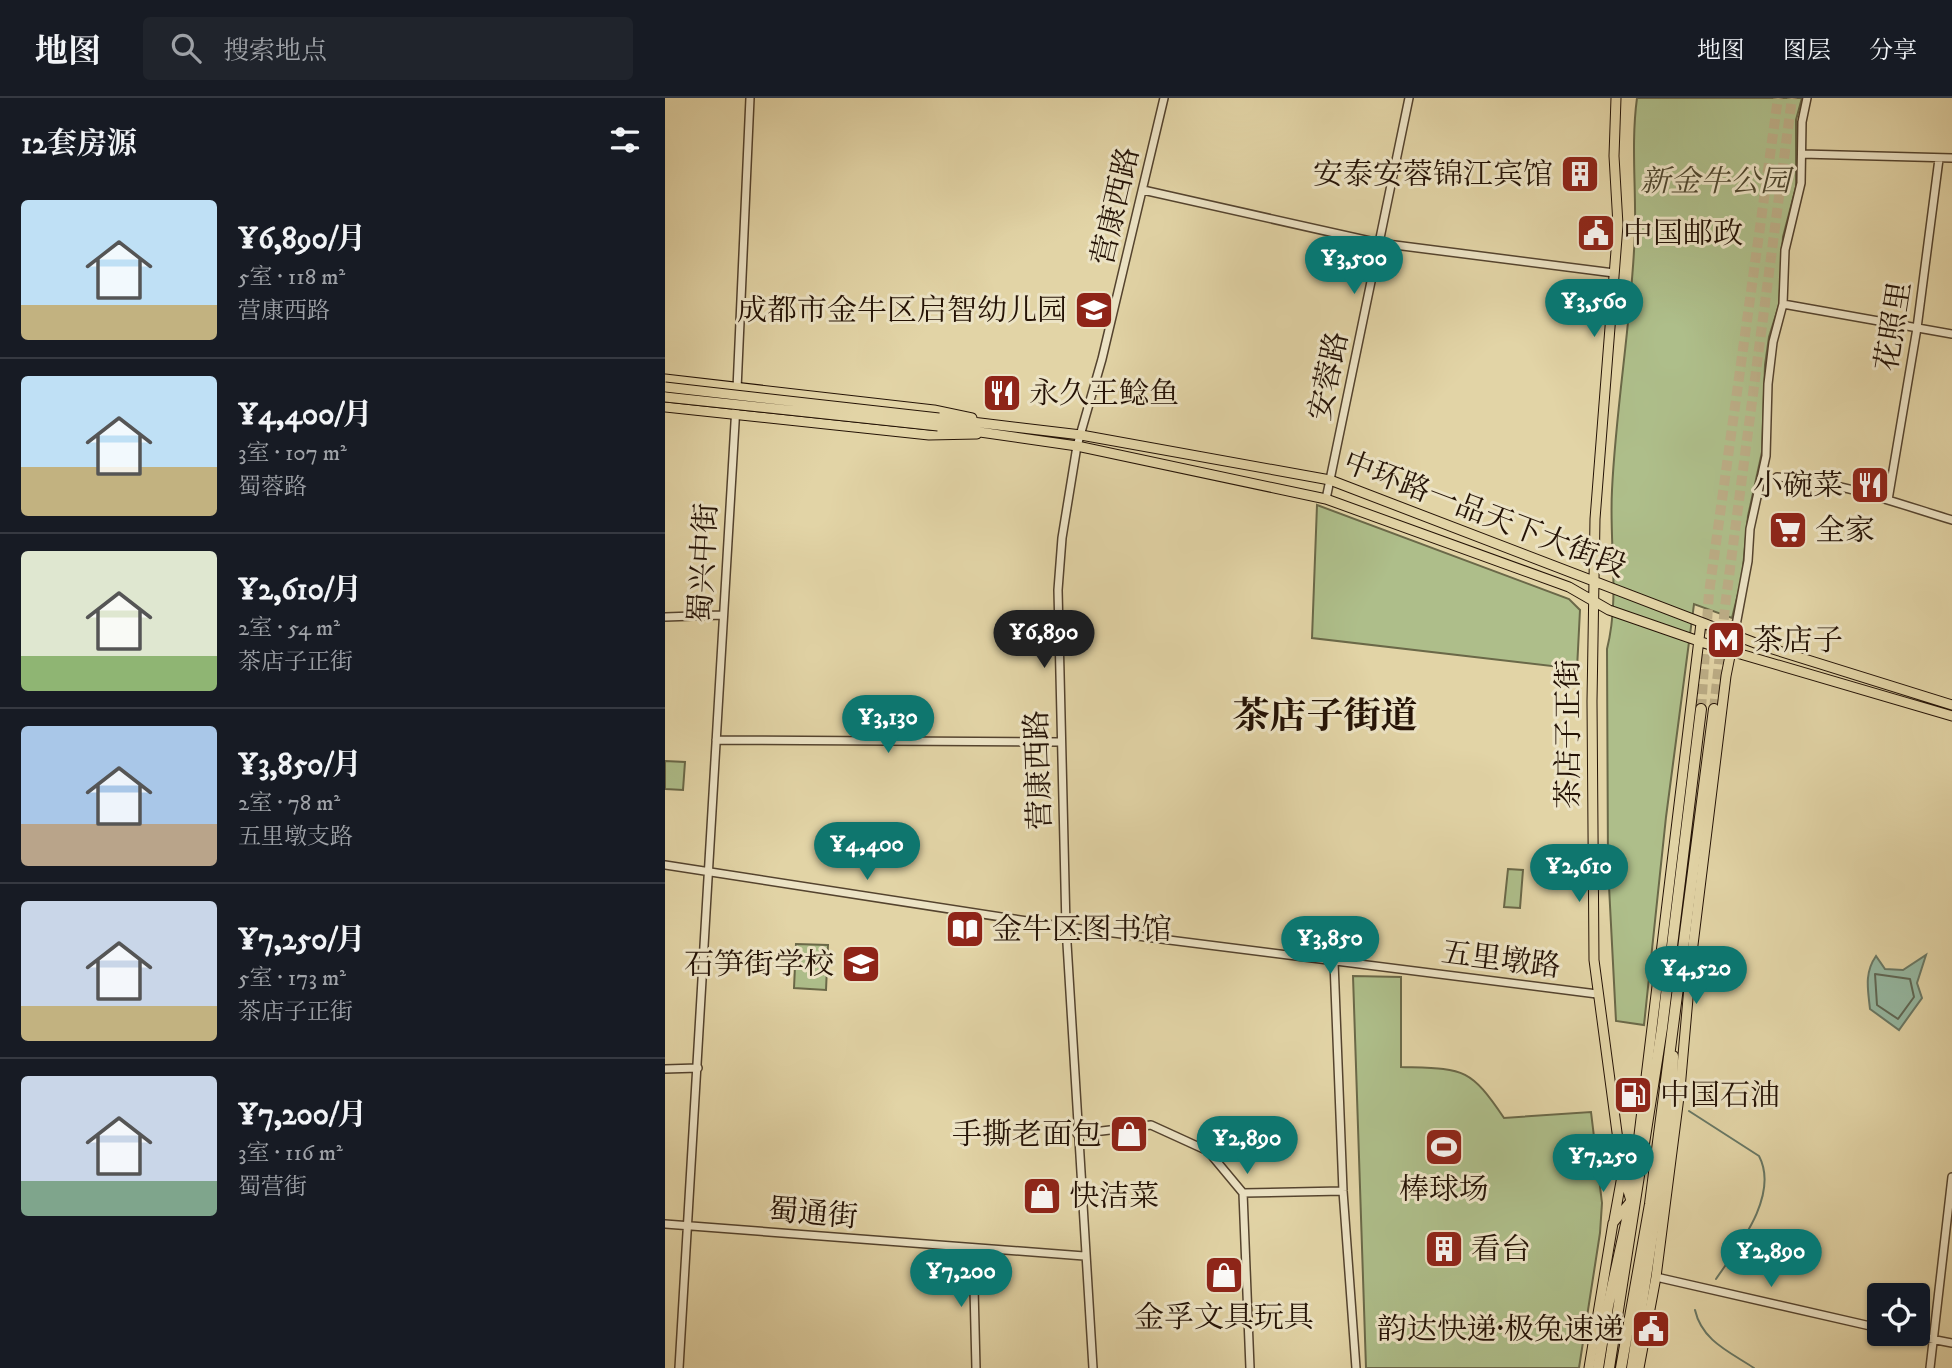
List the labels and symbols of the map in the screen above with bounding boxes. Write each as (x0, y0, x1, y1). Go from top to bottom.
street label: 营康西路 (1085, 144, 1148, 269)
building icon: 安泰安蓉锦江宾馆 (1559, 153, 1601, 195)
place label: 安泰安蓉锦江宾馆 (1313, 157, 1553, 194)
park label: 新金牛公园 (1640, 164, 1794, 201)
public building icon: 中国邮政 (1575, 212, 1617, 254)
place label: 中国邮政 (1623, 216, 1743, 253)
pin: ¥3,500 (1297, 236, 1411, 296)
street label: 花照里 (1869, 279, 1920, 374)
pin: ¥3,560 (1537, 280, 1651, 339)
school or university icon: 成都市金牛区启智幼儿园 (1073, 289, 1115, 331)
place label: 成都市金牛区启智幼儿园 (737, 293, 1067, 330)
street label: 安蓉路 (1302, 328, 1357, 424)
restaurant icon: 永久王鲶鱼 (981, 372, 1023, 414)
place label: 永久王鲶鱼 (1029, 376, 1179, 413)
street label: 中环路一品天下大街段 (1338, 444, 1631, 586)
restaurant icon: 小碗菜 (1849, 464, 1891, 506)
place label: 小碗菜 (1753, 468, 1843, 505)
street label: 蜀兴中街 (683, 502, 726, 624)
supermarket icon: 全家 (1767, 509, 1809, 551)
place label: 全家 (1815, 513, 1875, 550)
pin: ¥6,890 (987, 610, 1101, 670)
metro station icon: 茶店子 (1705, 619, 1747, 661)
place label: 茶店子 (1753, 623, 1843, 660)
street label: 茶店子正街 (1551, 659, 1588, 809)
district label: 茶店子街道 (1233, 694, 1418, 741)
pin: ¥3,130 (831, 696, 945, 755)
street label: 营康西路 (1019, 709, 1060, 831)
pin: ¥4,400 (810, 822, 924, 882)
pin: ¥2,610 (1522, 844, 1636, 904)
library icon: 金牛区图书馆 (944, 908, 986, 950)
place label: 金牛区图书馆 (992, 912, 1172, 949)
pin: ¥3,850 (1273, 916, 1387, 976)
street label: 五里墩路 (1439, 935, 1563, 986)
school or university icon: 石笋街学校 (840, 943, 882, 985)
pin: ¥4,520 (1639, 946, 1753, 1006)
place label: 石笋街学校 (684, 947, 834, 984)
fuel station icon: 中国石油 (1612, 1074, 1654, 1116)
place label: 中国石油 (1660, 1078, 1780, 1115)
shop icon: 手撕老面包 (1108, 1113, 1150, 1155)
pin: ¥2,890 (1190, 1116, 1304, 1176)
place label: 手撕老面包 (952, 1117, 1102, 1154)
sports icon: 棒球场 (1423, 1126, 1465, 1168)
pin: ¥7,250 (1546, 1134, 1660, 1194)
place label: 棒球场 (1399, 1172, 1489, 1209)
shop icon: 快洁菜 (1021, 1175, 1063, 1217)
place label: 快洁菜 (1069, 1179, 1159, 1216)
street label: 蜀通街 (766, 1192, 859, 1237)
building icon: 看台 (1423, 1228, 1465, 1270)
pin: ¥2,890 (1714, 1230, 1828, 1289)
place label: 看台 (1471, 1232, 1531, 1269)
pin: ¥7,200 (904, 1250, 1018, 1309)
shop icon: 金孚文具玩具 (1203, 1254, 1245, 1296)
place label: 金孚文具玩具 (1134, 1300, 1314, 1337)
public building icon: 韵达快递·极兔速递 (1630, 1308, 1672, 1350)
place label: 韵达快递·极兔速递 (1377, 1312, 1624, 1349)

